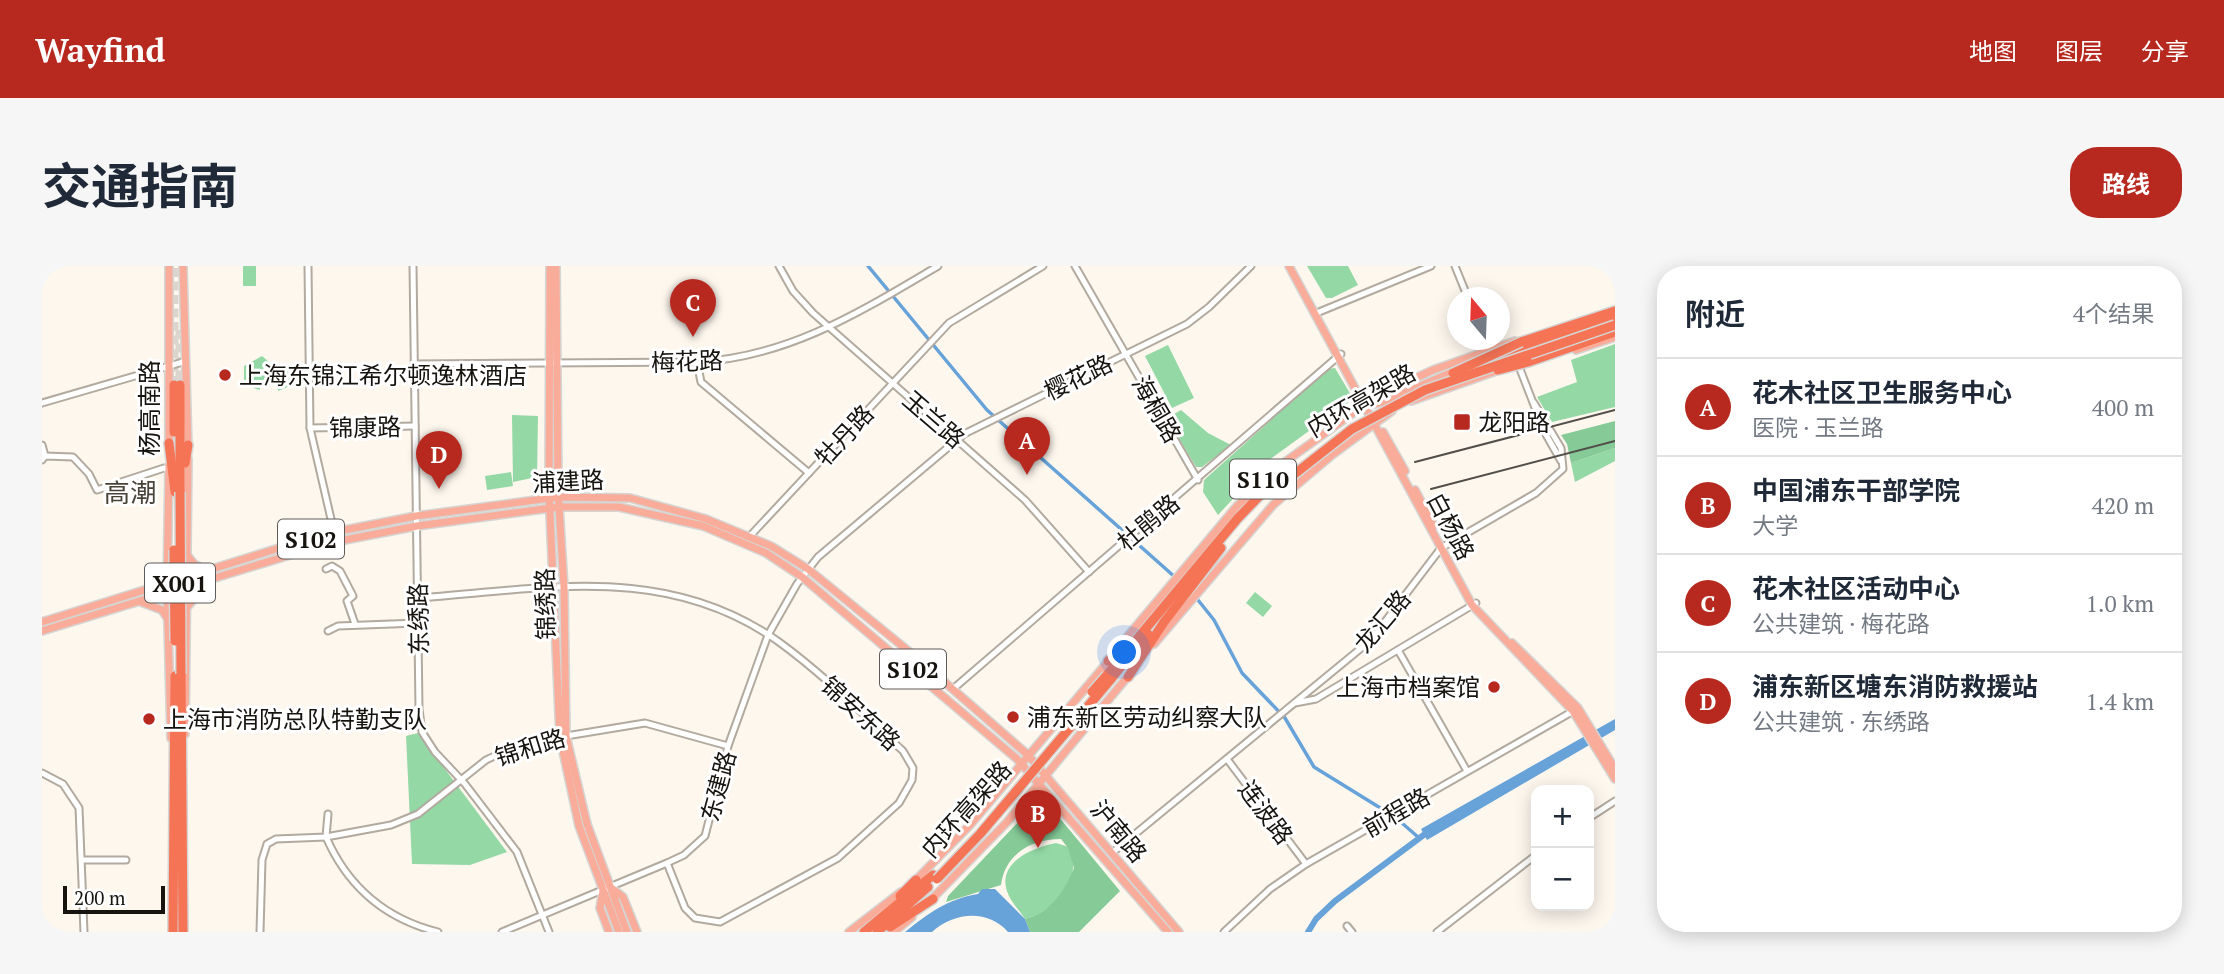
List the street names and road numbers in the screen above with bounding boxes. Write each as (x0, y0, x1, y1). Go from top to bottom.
street label: 梅花路 (650, 344, 724, 378)
street label: 樱花路 (1039, 347, 1117, 407)
street label: 内环高架路 (1301, 356, 1421, 444)
street label: 杨高南路 (133, 360, 165, 456)
street label: 海桐路 (1125, 370, 1189, 448)
street label: 玉兰路 (896, 383, 972, 455)
street label: 牡丹路 (808, 398, 880, 472)
street label: 锦康路 (329, 410, 401, 444)
road number: S110 (1230, 460, 1296, 498)
street label: 浦建路 (531, 463, 605, 499)
street label: 杜鹃路 (1110, 487, 1186, 557)
street label: 白杨路 (1420, 487, 1482, 565)
road number: S102 (278, 520, 344, 558)
road number: X001 (145, 564, 215, 602)
street label: 锦绣路 (528, 568, 562, 640)
street label: 东绣路 (401, 583, 435, 655)
street label: 龙汇路 (1347, 583, 1417, 659)
road number: S102 (880, 650, 946, 688)
street label: 锦安东路 (815, 669, 907, 757)
street label: 锦和路 (491, 721, 569, 773)
street label: 东建路 (693, 747, 743, 825)
street label: 内环高架路 (914, 754, 1018, 864)
street label: 连波路 (1232, 774, 1300, 850)
street label: 前程路 (1357, 780, 1435, 844)
street label: 沪南路 (1084, 793, 1154, 869)

